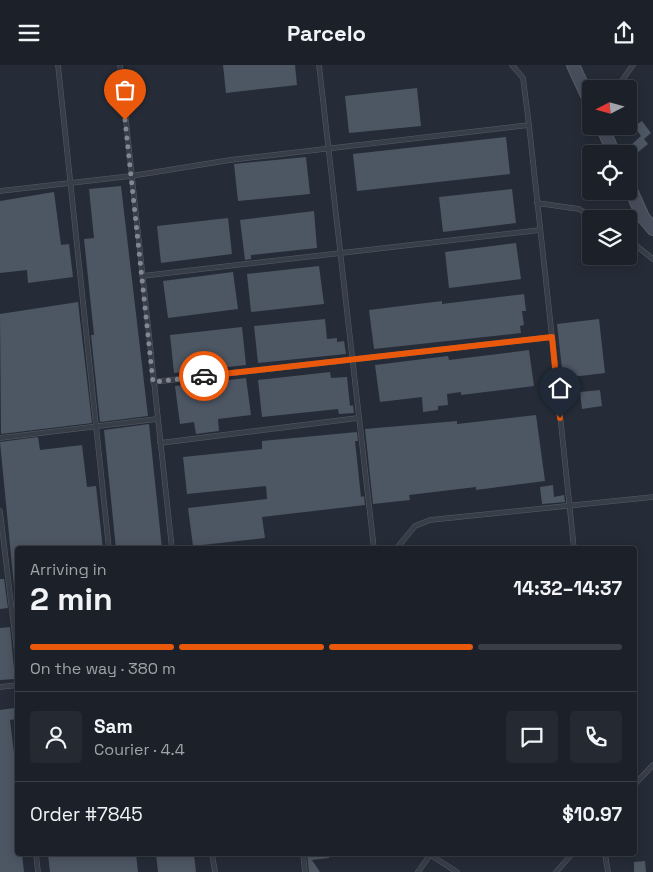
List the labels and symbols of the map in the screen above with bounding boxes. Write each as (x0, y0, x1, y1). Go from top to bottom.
pin (104, 69, 146, 120)
north arrow (582, 80, 638, 135)
courier (179, 351, 229, 401)
pin (539, 367, 581, 418)

